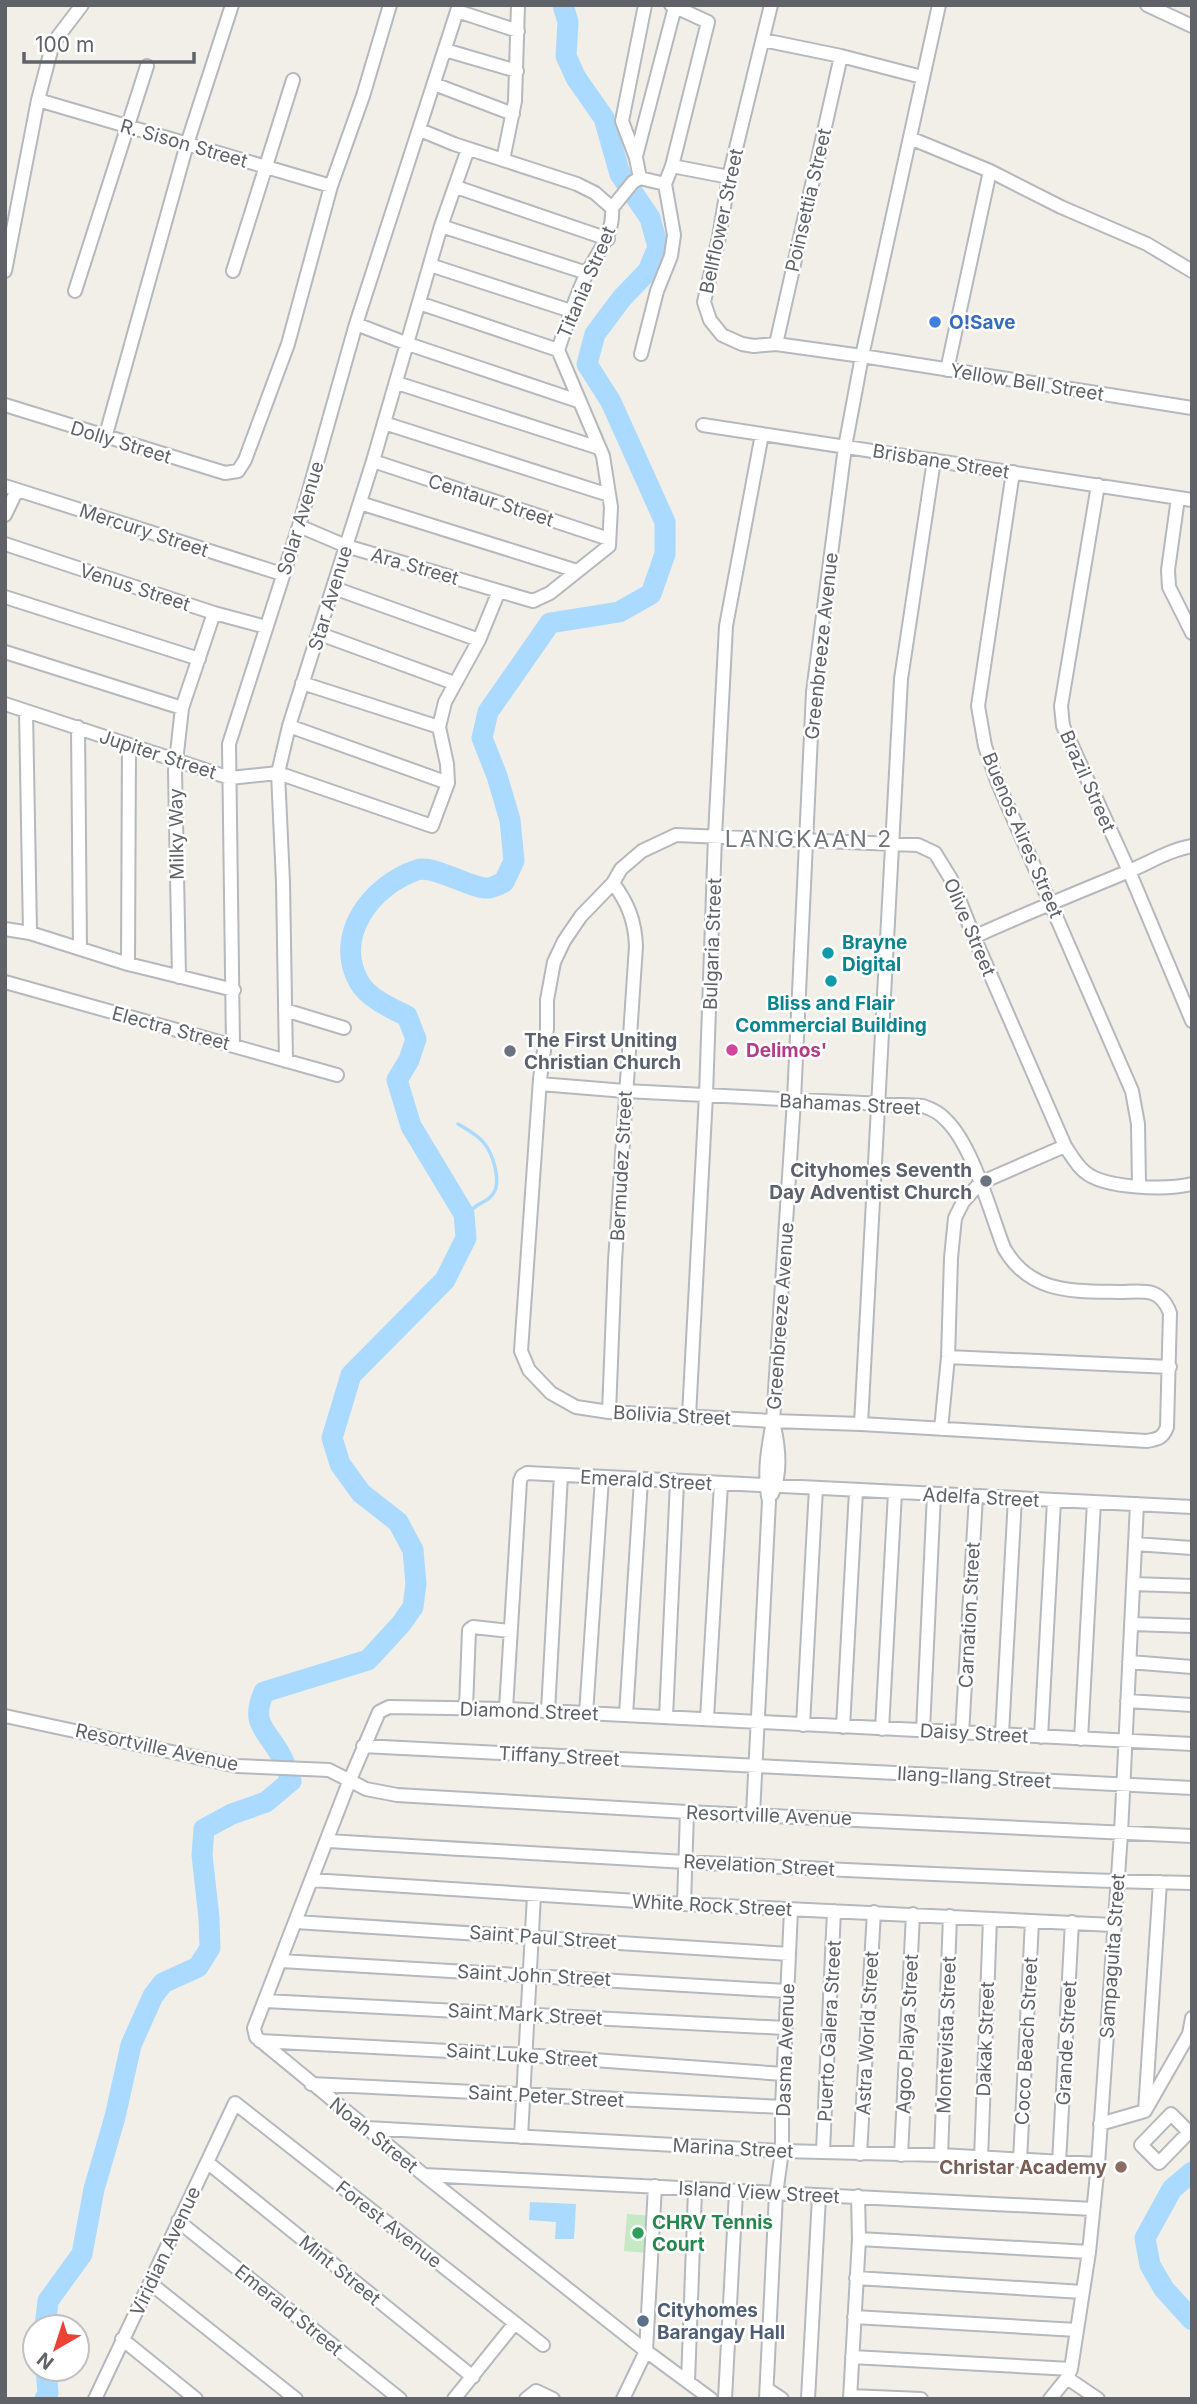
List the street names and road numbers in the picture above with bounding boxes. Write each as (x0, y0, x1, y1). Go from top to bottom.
street label: R. Sison Street (118, 114, 250, 173)
street label: Poinsettia Street (781, 126, 836, 274)
street label: Bellflower Street (695, 146, 748, 296)
street label: Titania Street (553, 223, 620, 342)
street label: Yellow Bell Street (948, 359, 1105, 406)
street label: Dolly Street (68, 416, 174, 469)
street label: Brisbane Street (871, 439, 1011, 484)
street label: Solar Avenue (272, 458, 329, 578)
street label: Centaur Street (425, 469, 556, 532)
street label: Mercury Street (76, 499, 211, 562)
street label: Star Avenue (304, 543, 357, 653)
street label: Ara Street (368, 543, 461, 590)
street label: Greenbreeze Avenue (800, 551, 843, 741)
street label: Venus Street (77, 559, 193, 616)
street label: Jupiter Street (96, 725, 219, 784)
street label: Brazil Street (1055, 727, 1120, 836)
street label: Buenos Aires Street (977, 749, 1068, 921)
street label: Milky Way (164, 788, 189, 880)
street label: Olive Street (939, 875, 1000, 980)
street label: Bulgaria Street (699, 878, 726, 1011)
street label: Electra Street (109, 1002, 232, 1055)
street label: Bahamas Street (779, 1089, 921, 1120)
street label: Bermudez Street (606, 1090, 637, 1242)
street label: Greenbreeze Avenue (762, 1221, 799, 1411)
street label: Bolivia Street (612, 1401, 731, 1430)
street label: Emerald Street (579, 1466, 713, 1495)
street label: Adelfa Street (922, 1483, 1040, 1512)
street label: Carnation Street (954, 1541, 985, 1689)
street label: Diamond Street (459, 1698, 599, 1725)
street label: Resortville Avenue (73, 1719, 241, 1776)
street label: Daisy Street (919, 1719, 1029, 1748)
street label: Tiffany Street (498, 1742, 620, 1771)
street label: Ilang-Ilang Street (896, 1762, 1052, 1793)
street label: Resortville Avenue (686, 1801, 852, 1830)
street label: Revelation Street (683, 1850, 835, 1881)
street label: Sampaguita Street (1095, 1873, 1130, 2039)
street label: White Rock Street (631, 1890, 793, 1921)
street label: Saint Paul Street (468, 1921, 618, 1954)
street label: Puerto Galera Street (813, 1940, 846, 2122)
street label: Astra World Street (852, 1950, 883, 2116)
street label: Agoo Playa Street (892, 1953, 923, 2115)
street label: Montevista Street (932, 1956, 961, 2114)
street label: Coco Beach Street (1011, 1956, 1042, 2126)
street label: Saint John Street (457, 1960, 611, 1991)
street label: Grande Street (1052, 1980, 1081, 2106)
street label: Dakak Street (972, 1981, 999, 2097)
street label: Dasma Avenue (772, 1983, 799, 2117)
street label: Saint Mark Street (447, 1999, 603, 2030)
street label: Saint Luke Street (445, 2039, 599, 2072)
street label: Saint Peter Street (467, 2081, 625, 2112)
street label: Noah Street (325, 2093, 422, 2178)
street label: Marina Street (672, 2134, 794, 2163)
street label: Forest Avenue (331, 2176, 446, 2273)
street label: Island View Street (678, 2177, 840, 2208)
street label: Viridian Avenue (125, 2183, 205, 2320)
street label: Mint Street (294, 2231, 385, 2310)
street label: Emerald Street (230, 2260, 347, 2361)

